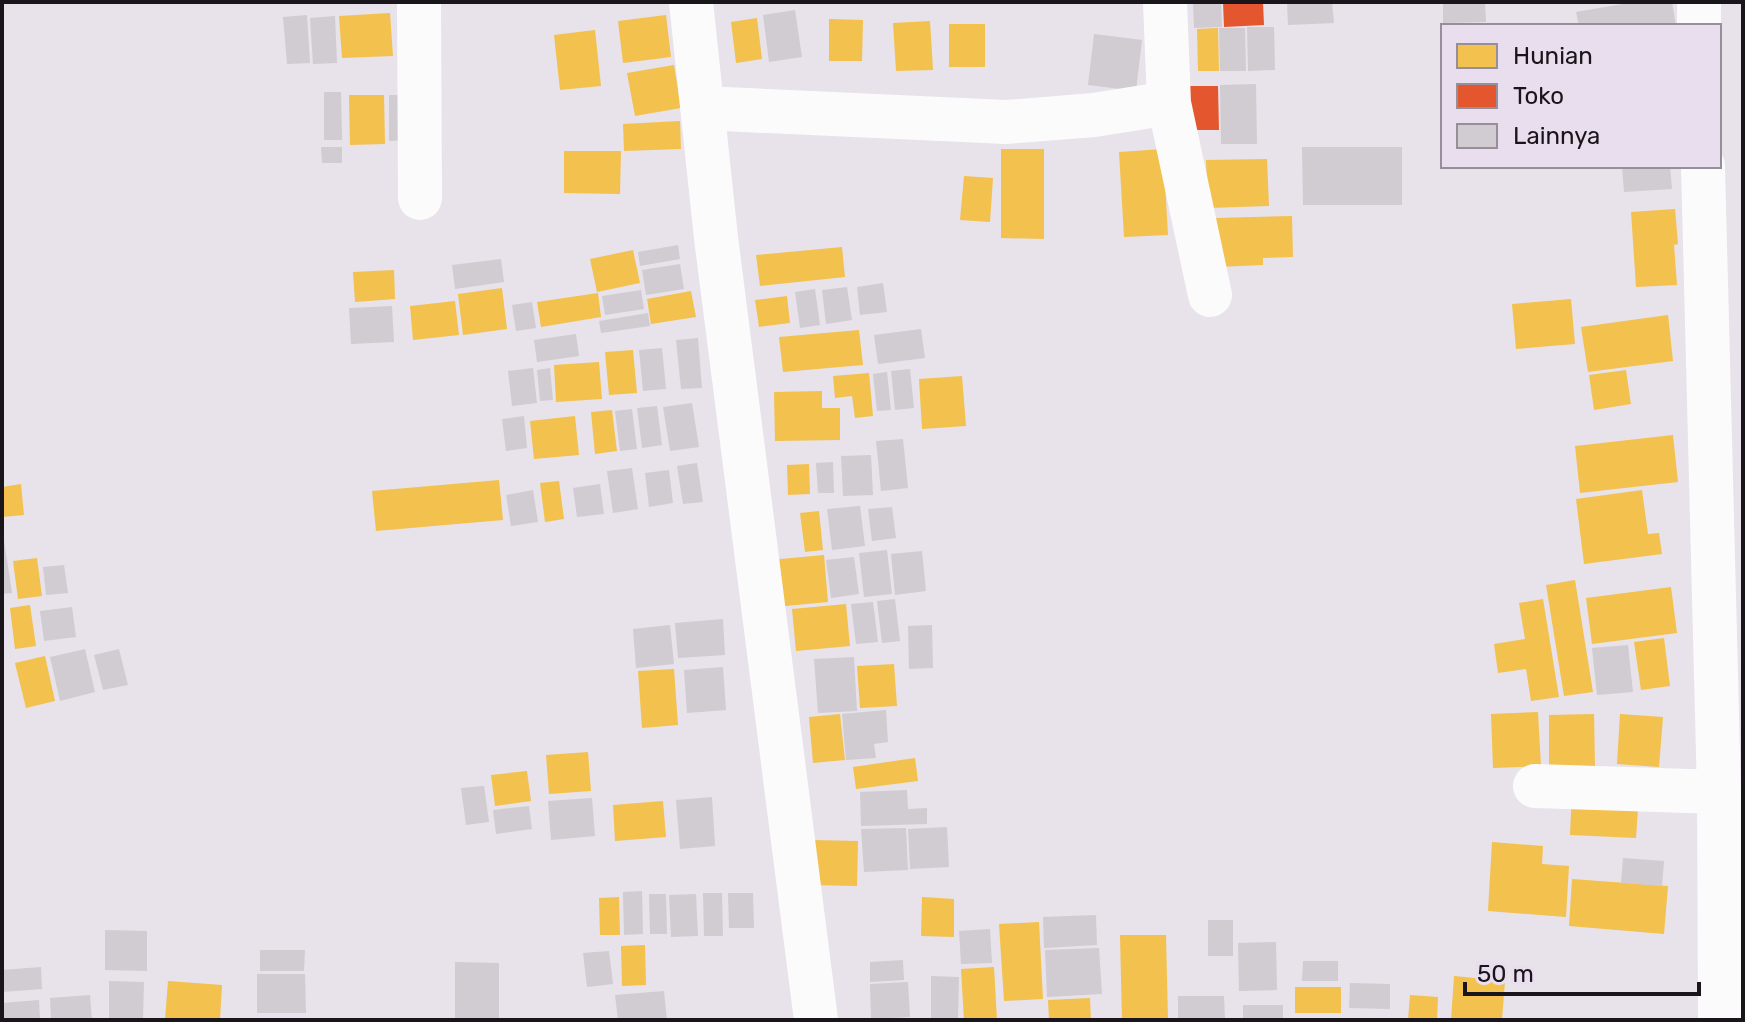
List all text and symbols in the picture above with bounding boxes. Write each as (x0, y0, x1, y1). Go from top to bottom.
legend (1441, 24, 1721, 168)
text: Hunian (1513, 42, 1593, 70)
text: Toko (1513, 82, 1564, 110)
text: Lainnya (1513, 122, 1600, 150)
scale bar (1465, 946, 1699, 996)
text: 50 m (1477, 960, 1534, 988)

